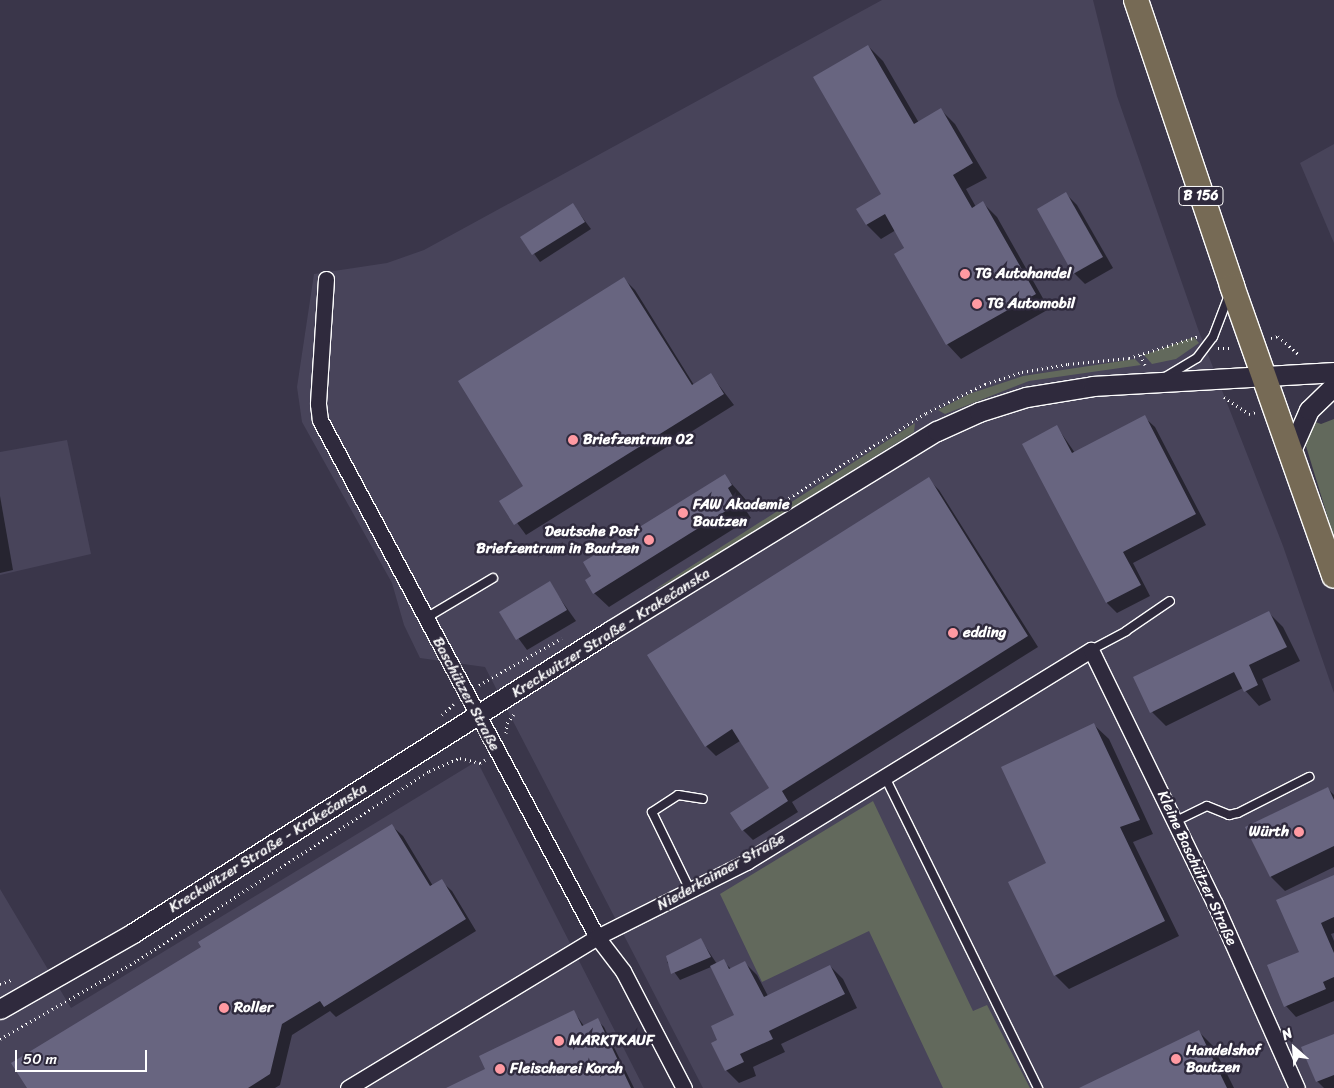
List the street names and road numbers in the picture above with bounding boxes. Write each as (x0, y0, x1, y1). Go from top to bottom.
road number: B 156 (1178, 185, 1224, 208)
street label: Kreckwitzer Straße - Krakečanska (509, 564, 713, 702)
street label: Baschützer Straße (428, 634, 504, 754)
street label: Kreckwitzer Straße - Krakečanska (166, 779, 370, 917)
street label: Kleine Baschützer Straße (1153, 787, 1241, 949)
street label: Niederkainaer Straße (654, 829, 788, 915)

